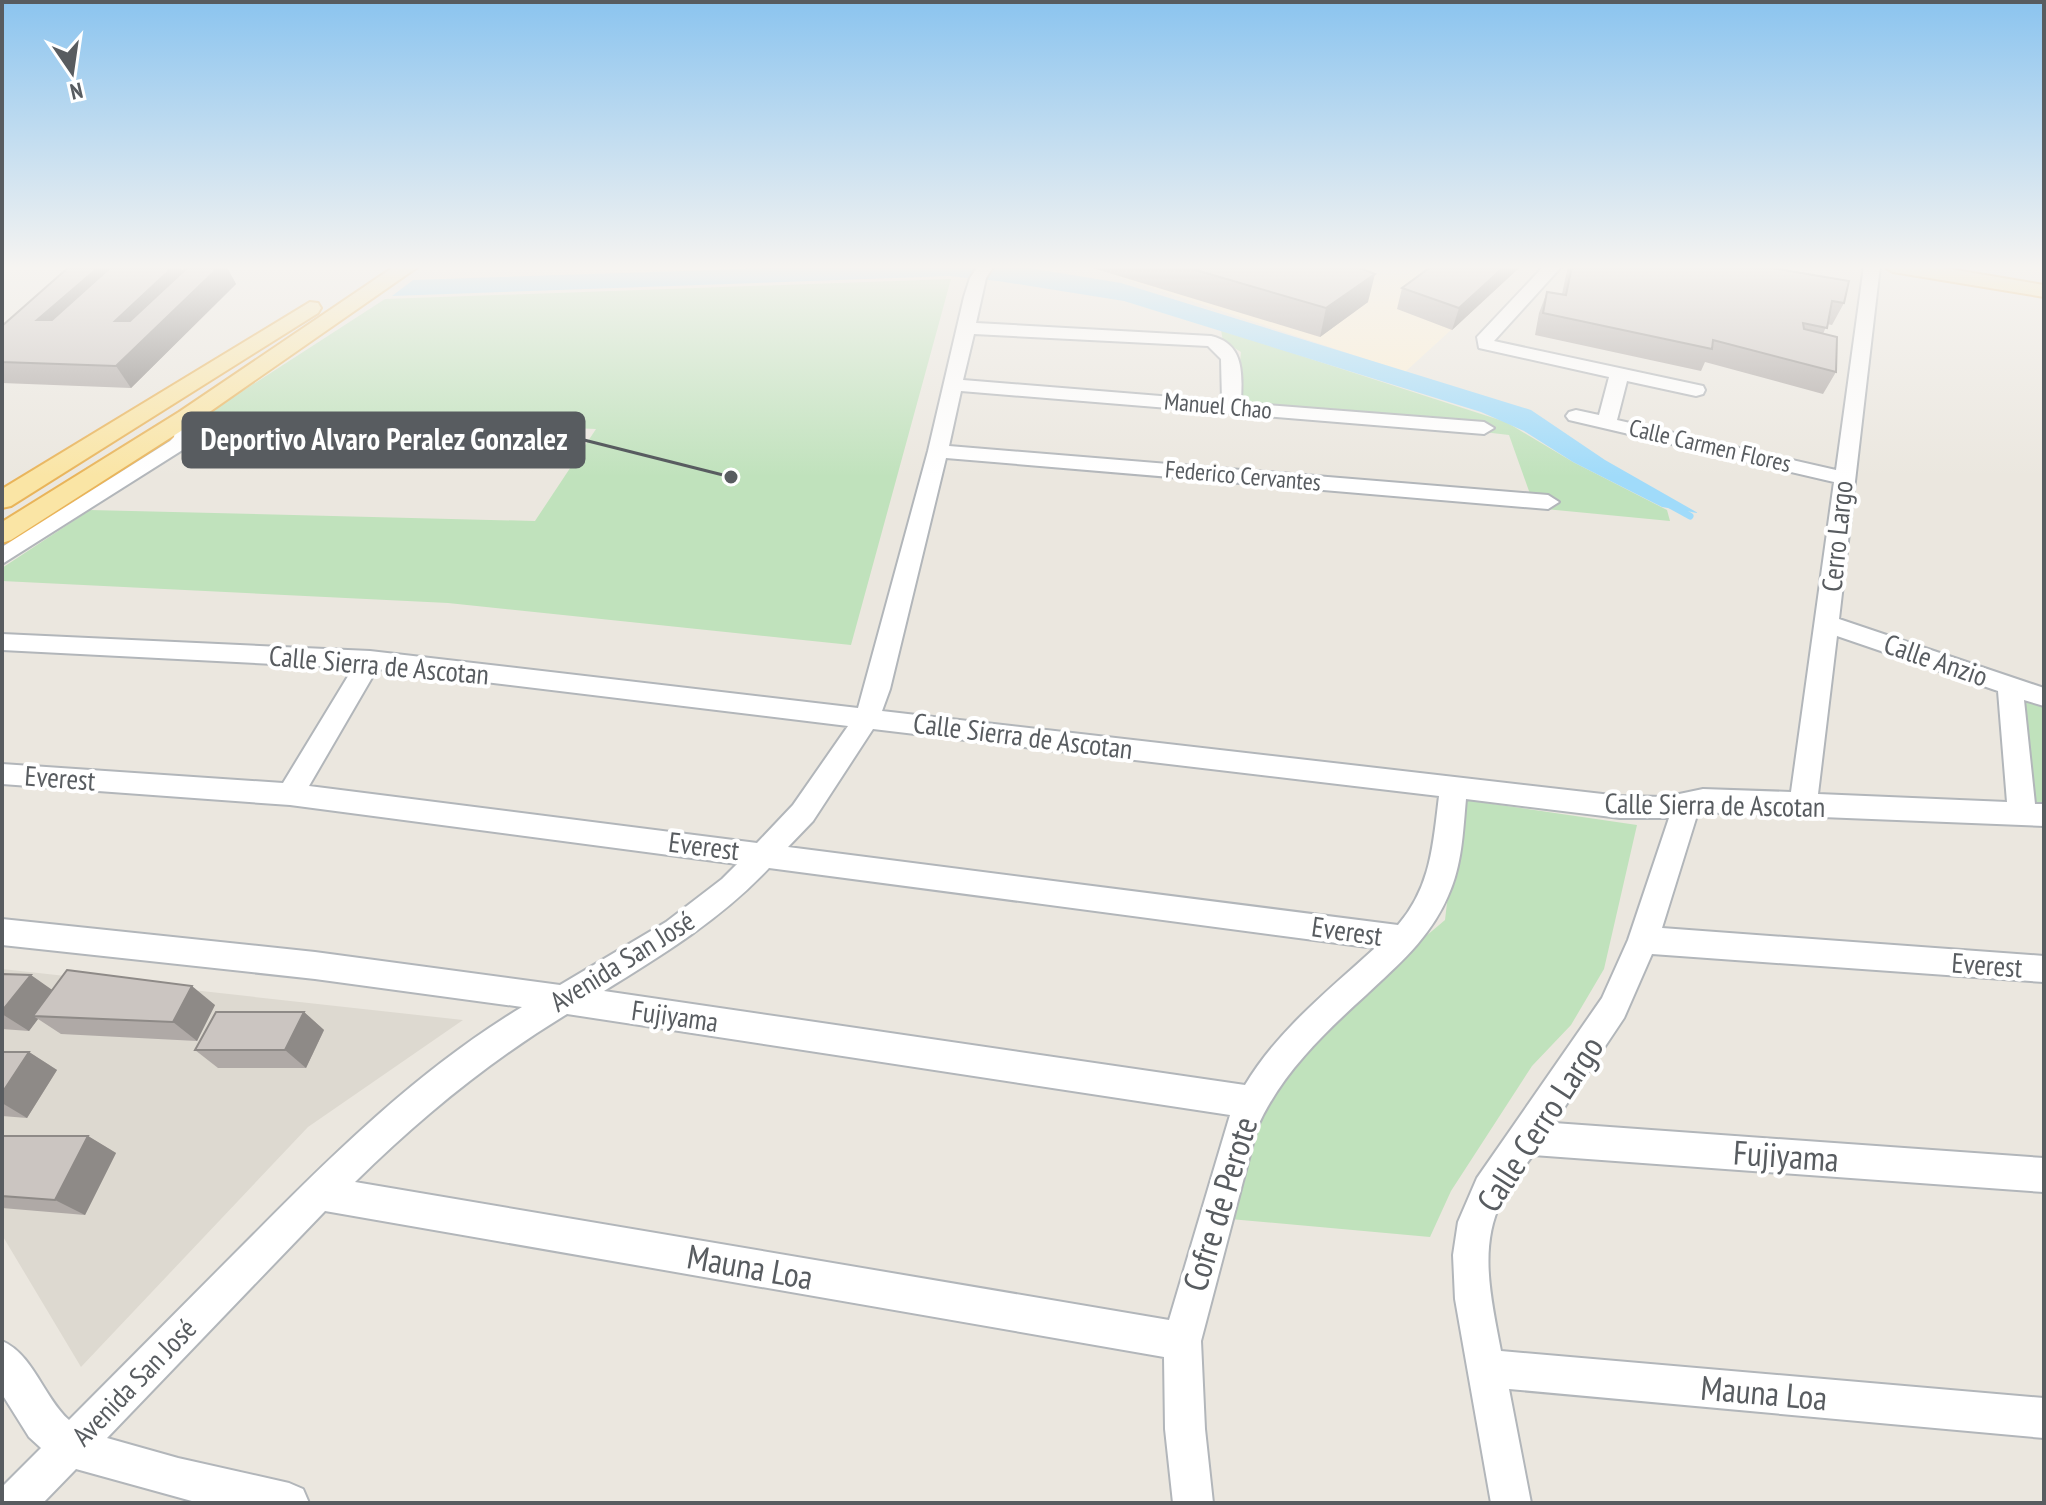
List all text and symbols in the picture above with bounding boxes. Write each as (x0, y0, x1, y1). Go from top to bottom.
north arrow (32, 32, 112, 112)
text: N (68, 77, 85, 106)
street label: Manuel Chao (1163, 385, 1273, 426)
street label: Calle Carmen Flores (1626, 412, 1794, 479)
callout: Deportivo Alvaro Peralez Gonzalez (183, 413, 584, 467)
text: Deportivo Alvaro Peralez Gonzalez (200, 419, 568, 458)
street label: Federico Cervantes (1164, 453, 1322, 498)
street label: Cerro Largo (1812, 479, 1861, 593)
street label: Calle Anzio (1879, 625, 1993, 694)
street label: Calle Sierra de Ascotan (268, 636, 491, 693)
street label: Calle Sierra de Ascotan (911, 704, 1135, 767)
street label: Everest (23, 757, 97, 798)
street label: Calle Sierra de Ascotan (1604, 784, 1826, 825)
street label: Everest (667, 823, 742, 868)
street label: Avenida San José (543, 902, 701, 1020)
street label: Everest (1309, 907, 1385, 954)
street label: Everest (1950, 944, 2024, 985)
street label: Fujiyama (629, 991, 721, 1040)
street label: Calle Cerro Largo (1466, 1027, 1612, 1220)
street label: Cofre de Perote (1172, 1111, 1266, 1296)
street label: Fujiyama (1732, 1129, 1840, 1181)
street label: Mauna Loa (684, 1233, 816, 1299)
street label: Avenida San José (63, 1310, 204, 1453)
street label: Mauna Loa (1699, 1365, 1829, 1419)

